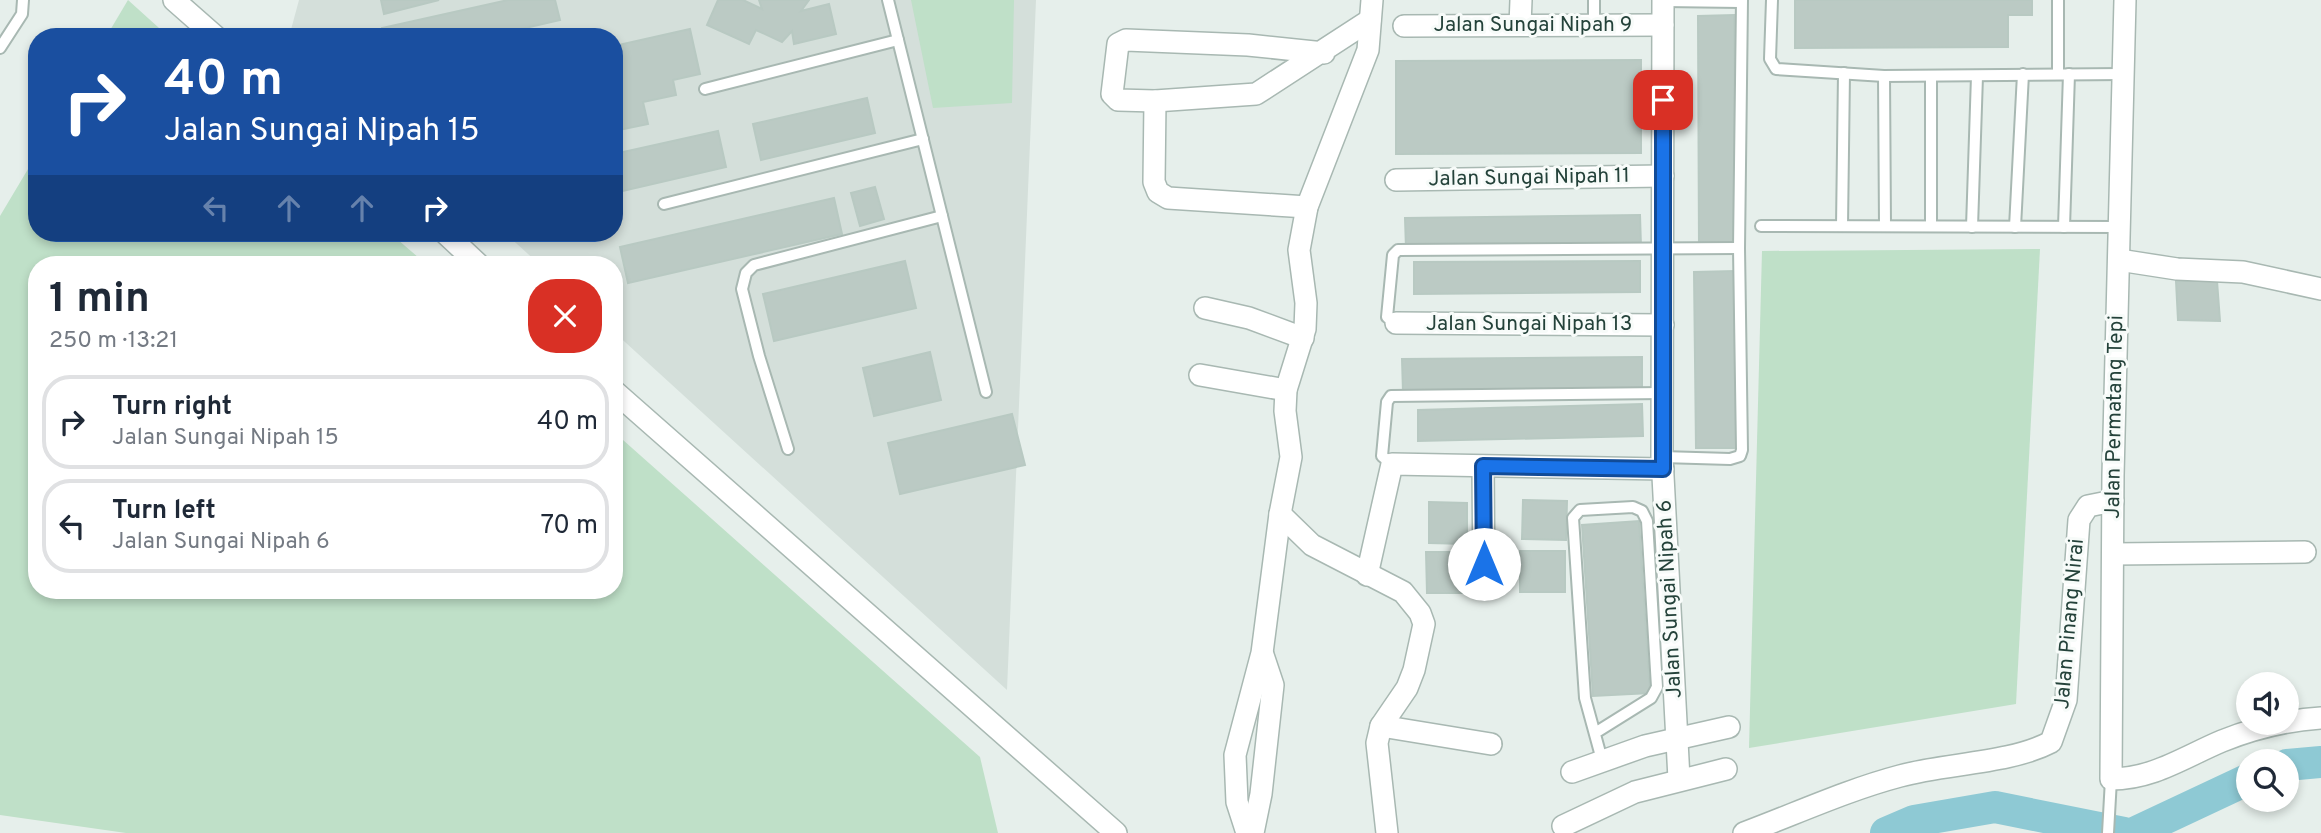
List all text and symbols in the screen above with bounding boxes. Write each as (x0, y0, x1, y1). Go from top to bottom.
street label: Jalan Sungai Nipah 9 (1434, 12, 1632, 39)
text: 40 m (164, 51, 283, 113)
icon: right (49, 56, 140, 147)
pin (1633, 70, 1693, 130)
icon: arrive (1644, 81, 1682, 119)
text: Jalan Sungai Nipah 15 (164, 112, 480, 152)
street label: Jalan Sungai Nipah 11 (1428, 163, 1630, 193)
icon: left (197, 189, 235, 227)
icon: ahead (270, 189, 308, 227)
icon: ahead (343, 189, 381, 227)
icon: right (416, 189, 454, 227)
text: 1 min (49, 274, 150, 327)
button: close (528, 279, 602, 353)
street label: Jalan Sungai Nipah 13 (1426, 311, 1632, 338)
street label: Jalan Permatang Tepi (2100, 315, 2130, 519)
text: 250 m · 13:21 (49, 327, 178, 356)
text: Turn right (112, 391, 232, 424)
icon: right (53, 403, 91, 441)
text: 40 m (537, 406, 598, 439)
text: Jalan Sungai Nipah 15 (112, 424, 339, 453)
text: Turn left (112, 495, 216, 528)
street label: Jalan Sungai Nipah 6 (1651, 499, 1689, 699)
icon: left (53, 507, 91, 545)
text: 70 m (540, 510, 598, 543)
position arrow (1447, 527, 1521, 601)
text: Jalan Sungai Nipah 6 (112, 528, 330, 557)
street label: Jalan Pinang Nirai (2049, 538, 2091, 710)
map controls (2236, 672, 2299, 812)
button: sound (2236, 672, 2299, 735)
button: search (2236, 749, 2299, 812)

